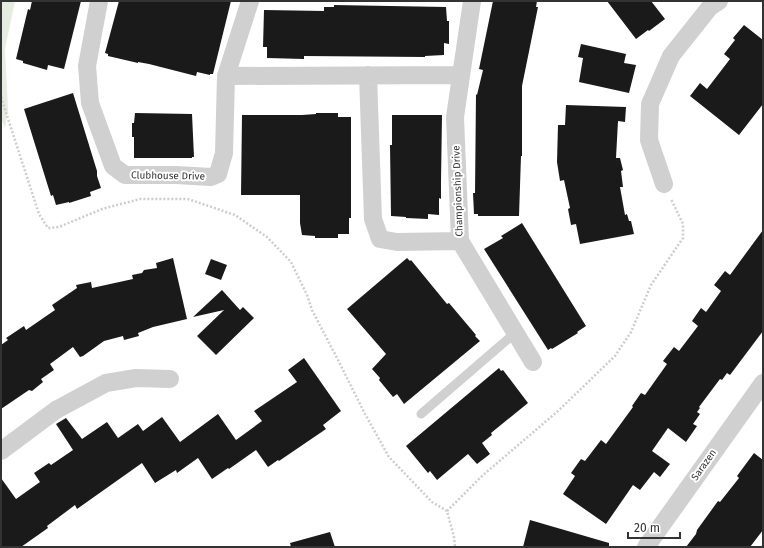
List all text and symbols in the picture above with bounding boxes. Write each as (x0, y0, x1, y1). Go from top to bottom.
street label: Championship Drive (450, 145, 466, 237)
street label: Clubhouse Drive (131, 169, 205, 183)
street label: Sarazen (689, 447, 719, 483)
scale bar (628, 514, 680, 540)
text: 20 m (634, 521, 660, 535)

